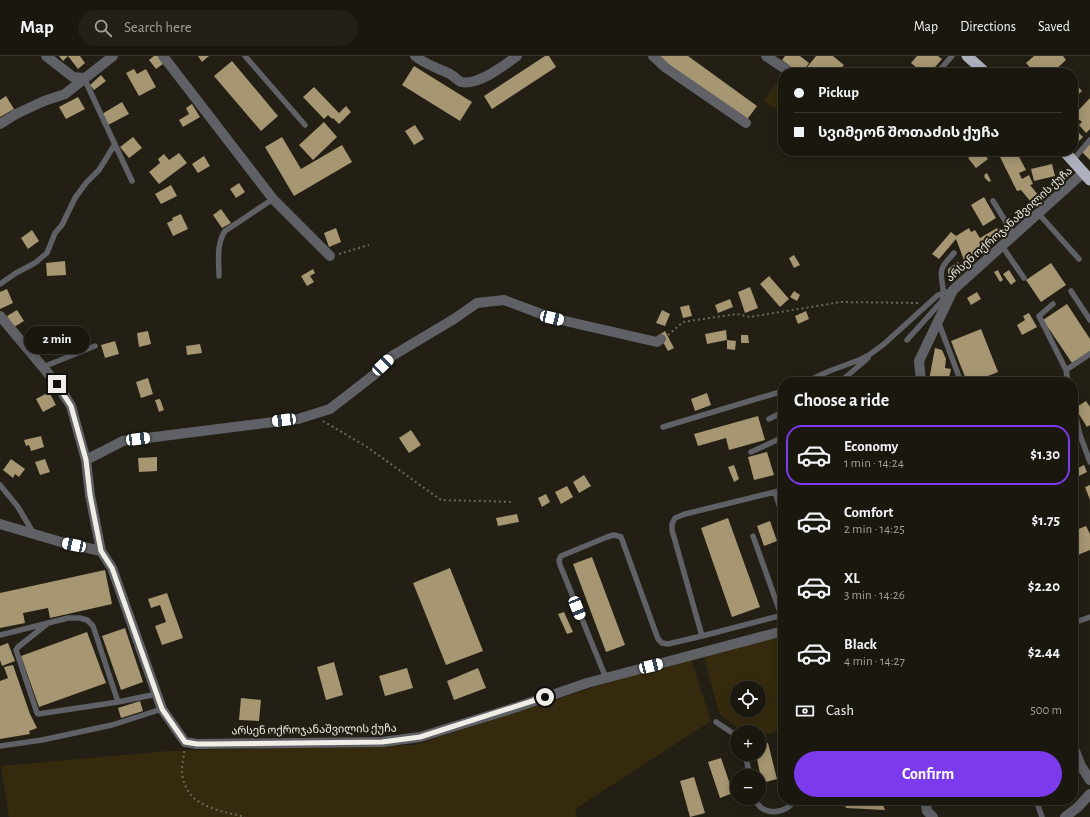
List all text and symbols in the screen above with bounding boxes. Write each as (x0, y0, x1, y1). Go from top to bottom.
search box (78, 10, 358, 46)
icon: search (92, 17, 114, 39)
text: Map (20, 18, 54, 37)
text: Search here (124, 20, 192, 35)
text: Map (914, 20, 938, 34)
text: Directions (960, 20, 1016, 34)
text: Saved (1038, 20, 1070, 34)
text: Pickup (818, 85, 859, 100)
text: სვიმეონ შოთაძის ქუჩა (818, 125, 999, 140)
street label: არსენ ოქროჯანაშვილის ქუჩა (944, 165, 1075, 285)
car (539, 309, 565, 327)
callout: 2 min (24, 326, 90, 354)
text: 2 min (43, 333, 71, 346)
car (370, 352, 396, 378)
route end (48, 375, 66, 393)
text: Choose a ride (794, 392, 889, 410)
car (271, 413, 297, 427)
car (125, 432, 151, 446)
icon: car (796, 437, 832, 473)
text: Economy (844, 439, 898, 454)
text: $1.30 (1030, 447, 1060, 462)
text: 1 min · 14:24 (844, 457, 904, 470)
icon: car (796, 503, 832, 539)
text: Comfort (844, 505, 893, 520)
text: $1.75 (1031, 513, 1060, 528)
text: 2 min · 14:25 (844, 523, 905, 536)
car (61, 537, 87, 553)
icon: car (796, 569, 832, 605)
text: XL (844, 571, 860, 586)
text: $2.20 (1028, 579, 1060, 594)
text: 3 min · 14:26 (844, 589, 905, 602)
car (567, 595, 587, 621)
icon: car (796, 635, 832, 671)
text: Black (844, 637, 877, 652)
text: $2.44 (1028, 645, 1060, 660)
text: 4 min · 14:27 (844, 655, 905, 668)
car (638, 657, 664, 675)
map controls (730, 681, 766, 805)
button: locate (730, 681, 766, 717)
route start (536, 688, 554, 706)
icon: cash (794, 700, 816, 722)
text: Cash (826, 703, 854, 718)
text: 500 m (1030, 704, 1062, 717)
street label: არსენ ოქროჯანაშვილის ქუჩა (231, 723, 397, 737)
button: + (730, 725, 766, 761)
button: Confirm (794, 751, 1062, 797)
button: − (730, 769, 766, 805)

